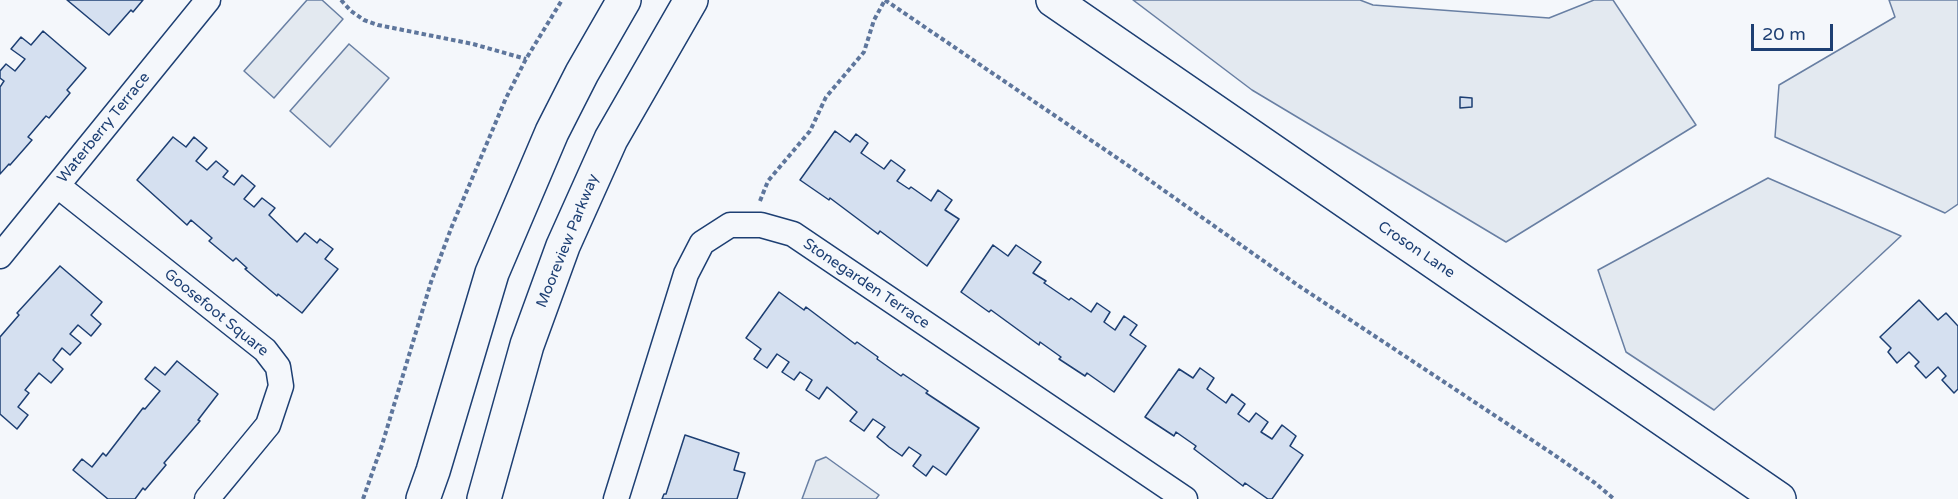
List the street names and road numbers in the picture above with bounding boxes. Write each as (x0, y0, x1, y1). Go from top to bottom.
street label: Waterberry Terrace (54, 69, 154, 187)
street label: Mooreview Parkway (533, 172, 603, 310)
street label: Croson Lane (1374, 218, 1458, 282)
street label: Stonegarden Terrace (799, 235, 933, 333)
street label: Goosefoot Square (160, 266, 272, 360)

